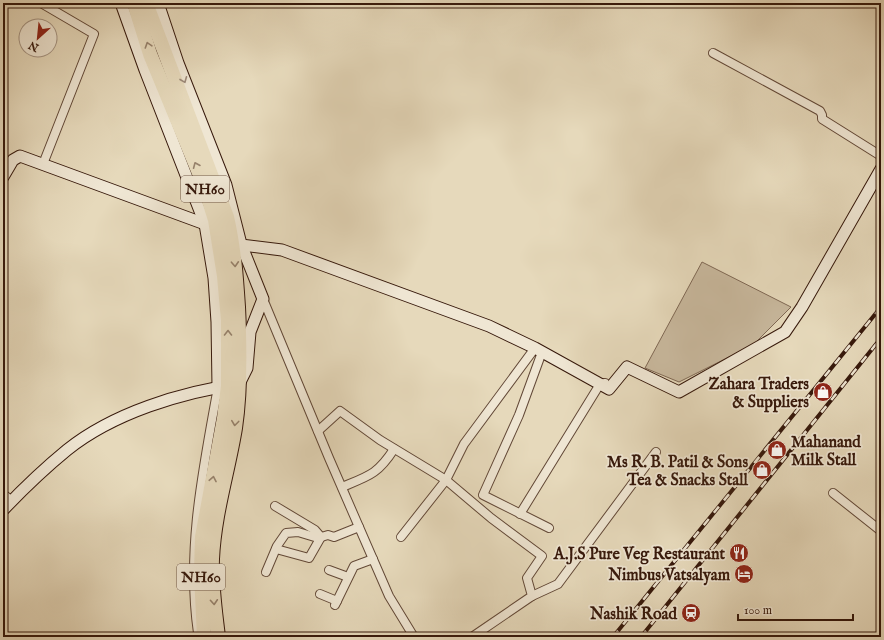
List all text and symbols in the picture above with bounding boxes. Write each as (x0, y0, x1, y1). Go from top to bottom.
north arrow (18, 18, 58, 58)
text: N (26, 37, 42, 55)
one-way arrow (144, 41, 152, 48)
one-way arrow (180, 76, 188, 83)
one-way arrow (192, 162, 200, 169)
road number: NH60 (181, 176, 229, 202)
one-way arrow (231, 261, 240, 267)
one-way arrow (224, 330, 232, 336)
place label: Zahara Traders & Suppliers (709, 375, 809, 413)
shop icon: Zahara Traders & Suppliers (812, 381, 834, 403)
one-way arrow (231, 420, 240, 426)
place label: Mahanand Milk Stall (791, 433, 861, 471)
shop icon: Mahanand Milk Stall (766, 439, 788, 461)
place label: Ms R. B. Patil & Sons Tea & Snacks Stall (607, 453, 749, 491)
shop icon: Ms R. B. Patil & Sons Tea & Snacks Stall (751, 459, 773, 481)
one-way arrow (208, 476, 216, 483)
restaurant icon: A.J.S Pure Veg Restaurant (728, 542, 750, 564)
place label: A.J.S Pure Veg Restaurant (553, 545, 726, 565)
hotel icon: Nimbus Vatsalyam (733, 563, 755, 585)
road number: NH60 (177, 564, 225, 590)
place label: Nimbus Vatsalyam (607, 566, 731, 586)
scale bar (738, 596, 853, 622)
one-way arrow (210, 599, 219, 605)
station icon: Nashik Road (680, 602, 702, 624)
text: 100 m (744, 603, 772, 618)
place label: Nashik Road (589, 605, 677, 625)

